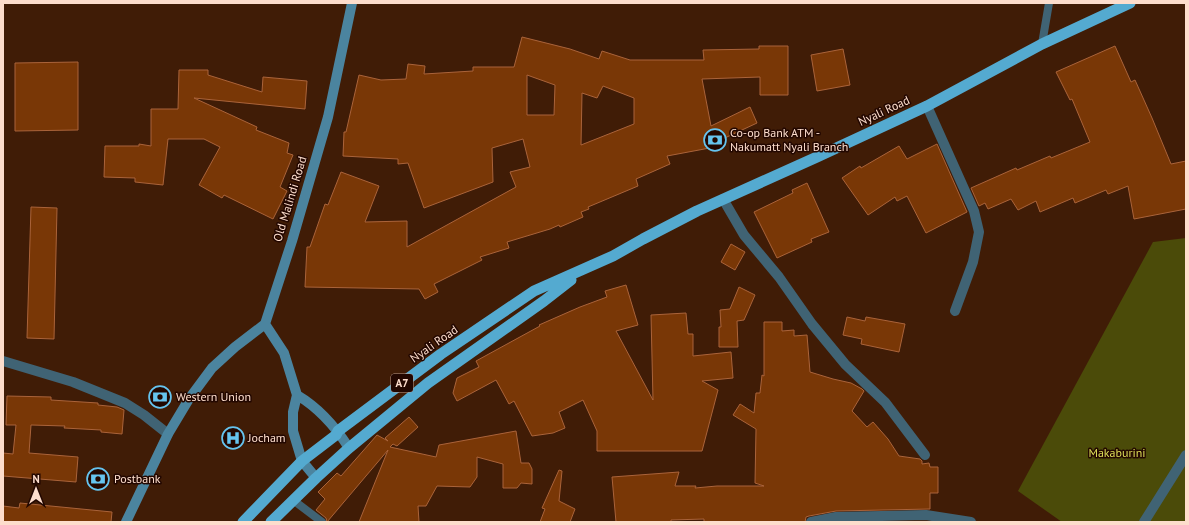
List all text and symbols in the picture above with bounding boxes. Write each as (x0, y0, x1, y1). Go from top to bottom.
street label: Nyali Road (856, 92, 912, 129)
place label: Co-op Bank ATM - Nakumatt Nyali Branch (730, 125, 848, 154)
bank icon: Co-op Bank ATM - Nakumatt Nyali Branch (702, 127, 728, 153)
street label: Old Malindi Road (269, 154, 310, 243)
street label: Nyali Road (407, 322, 461, 365)
road number: A7 (391, 374, 413, 392)
bank icon: Western Union (147, 384, 173, 410)
place label: Western Union (176, 389, 251, 404)
hospital icon: Jocham (220, 425, 246, 451)
place label: Jocham (247, 430, 286, 445)
park label: Makaburini (1088, 445, 1146, 460)
bank icon: Postbank (85, 466, 111, 492)
north arrow (16, 469, 56, 509)
place label: Postbank (114, 471, 161, 486)
text: N (32, 472, 40, 486)

